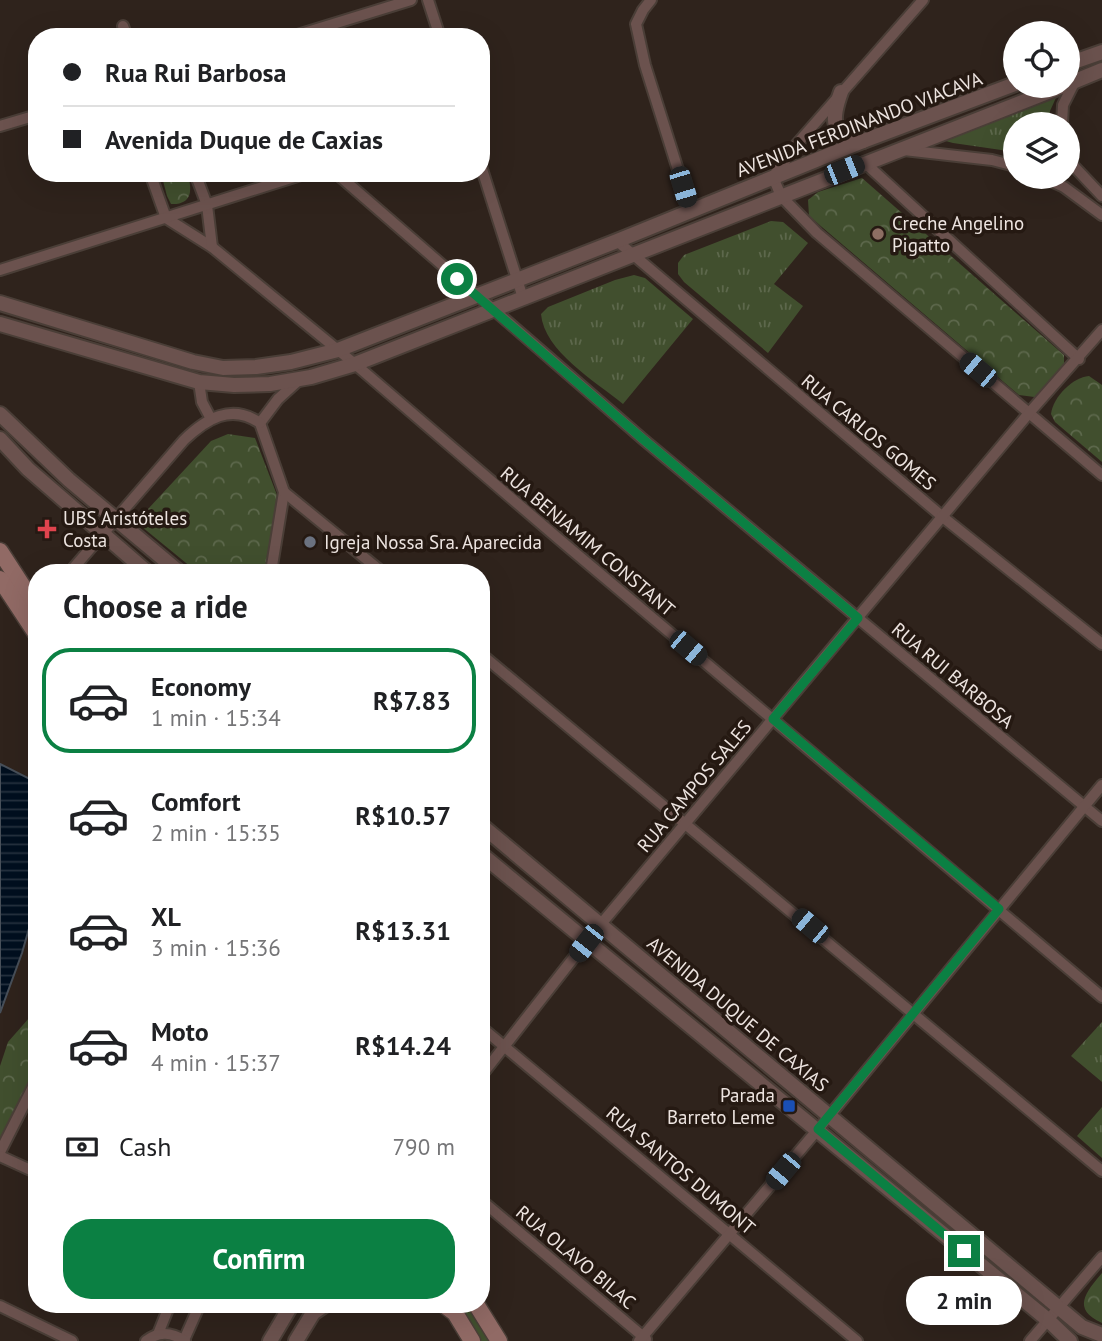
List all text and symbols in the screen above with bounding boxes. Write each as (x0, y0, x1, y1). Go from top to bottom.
map controls (1003, 21, 1080, 189)
button: locate (1003, 21, 1080, 98)
text: Rua Rui Barbosa (105, 56, 286, 89)
street label: AVENIDA FERDINANDO VIACAVA (733, 66, 985, 182)
button: layers (1003, 112, 1080, 189)
text: Avenida Duque de Caxias (105, 123, 383, 156)
car (821, 152, 868, 188)
car (667, 164, 700, 210)
place label: Creche Angelino Pigatto (892, 211, 1024, 257)
marker: Creche Angelino Pigatto (870, 226, 886, 242)
route start (441, 263, 473, 295)
car (956, 348, 1001, 392)
street label: RUA CARLOS GOMES (797, 369, 941, 495)
street label: RUA BENJAMIM CONSTANT (496, 461, 680, 621)
place label: UBS Aristóteles Costa (63, 506, 187, 552)
marker: UBS Aristóteles Costa (37, 519, 57, 539)
place label: Igreja Nossa Sra. Aparecida (324, 530, 542, 554)
marker: Igreja Nossa Sra. Aparecida (302, 534, 318, 550)
text: Choose a ride (63, 585, 248, 627)
street label: RUA RUI BARBOSA (887, 617, 1019, 733)
car (666, 626, 711, 670)
icon: car (67, 669, 130, 732)
text: Economy (151, 670, 251, 703)
text: R$7.83 (373, 684, 451, 717)
text: 1 min · 15:34 (151, 703, 281, 732)
street label: RUA CAMPOS SALES (632, 715, 756, 857)
icon: car (67, 784, 130, 847)
text: Comfort (151, 785, 241, 818)
text: R$10.57 (355, 799, 451, 832)
text: 2 min · 15:35 (151, 818, 281, 847)
icon: car (67, 899, 130, 962)
text: XL (151, 900, 181, 933)
car (788, 904, 833, 948)
text: R$13.31 (355, 914, 451, 947)
car (565, 920, 608, 966)
street label: AVENIDA DUQUE DE CAXIAS (642, 931, 834, 1097)
text: 3 min · 15:36 (151, 933, 281, 962)
icon: car (67, 1014, 130, 1077)
text: Moto (151, 1015, 209, 1048)
text: R$14.24 (355, 1029, 451, 1062)
text: 4 min · 15:37 (151, 1048, 281, 1077)
place label: Parada Barreto Leme (667, 1083, 775, 1129)
marker: Parada Barreto Leme (781, 1098, 797, 1114)
street label: RUA SANTOS DUMONT (602, 1101, 761, 1240)
icon: cash (63, 1128, 101, 1166)
text: Cash (119, 1130, 171, 1163)
text: 790 m (393, 1132, 455, 1161)
car (762, 1148, 805, 1194)
street label: RUA OLAVO BILAC (511, 1200, 641, 1314)
button: Confirm (63, 1219, 455, 1299)
route end (948, 1235, 980, 1267)
callout: 2 min (906, 1276, 1022, 1324)
text: 2 min (936, 1286, 992, 1315)

